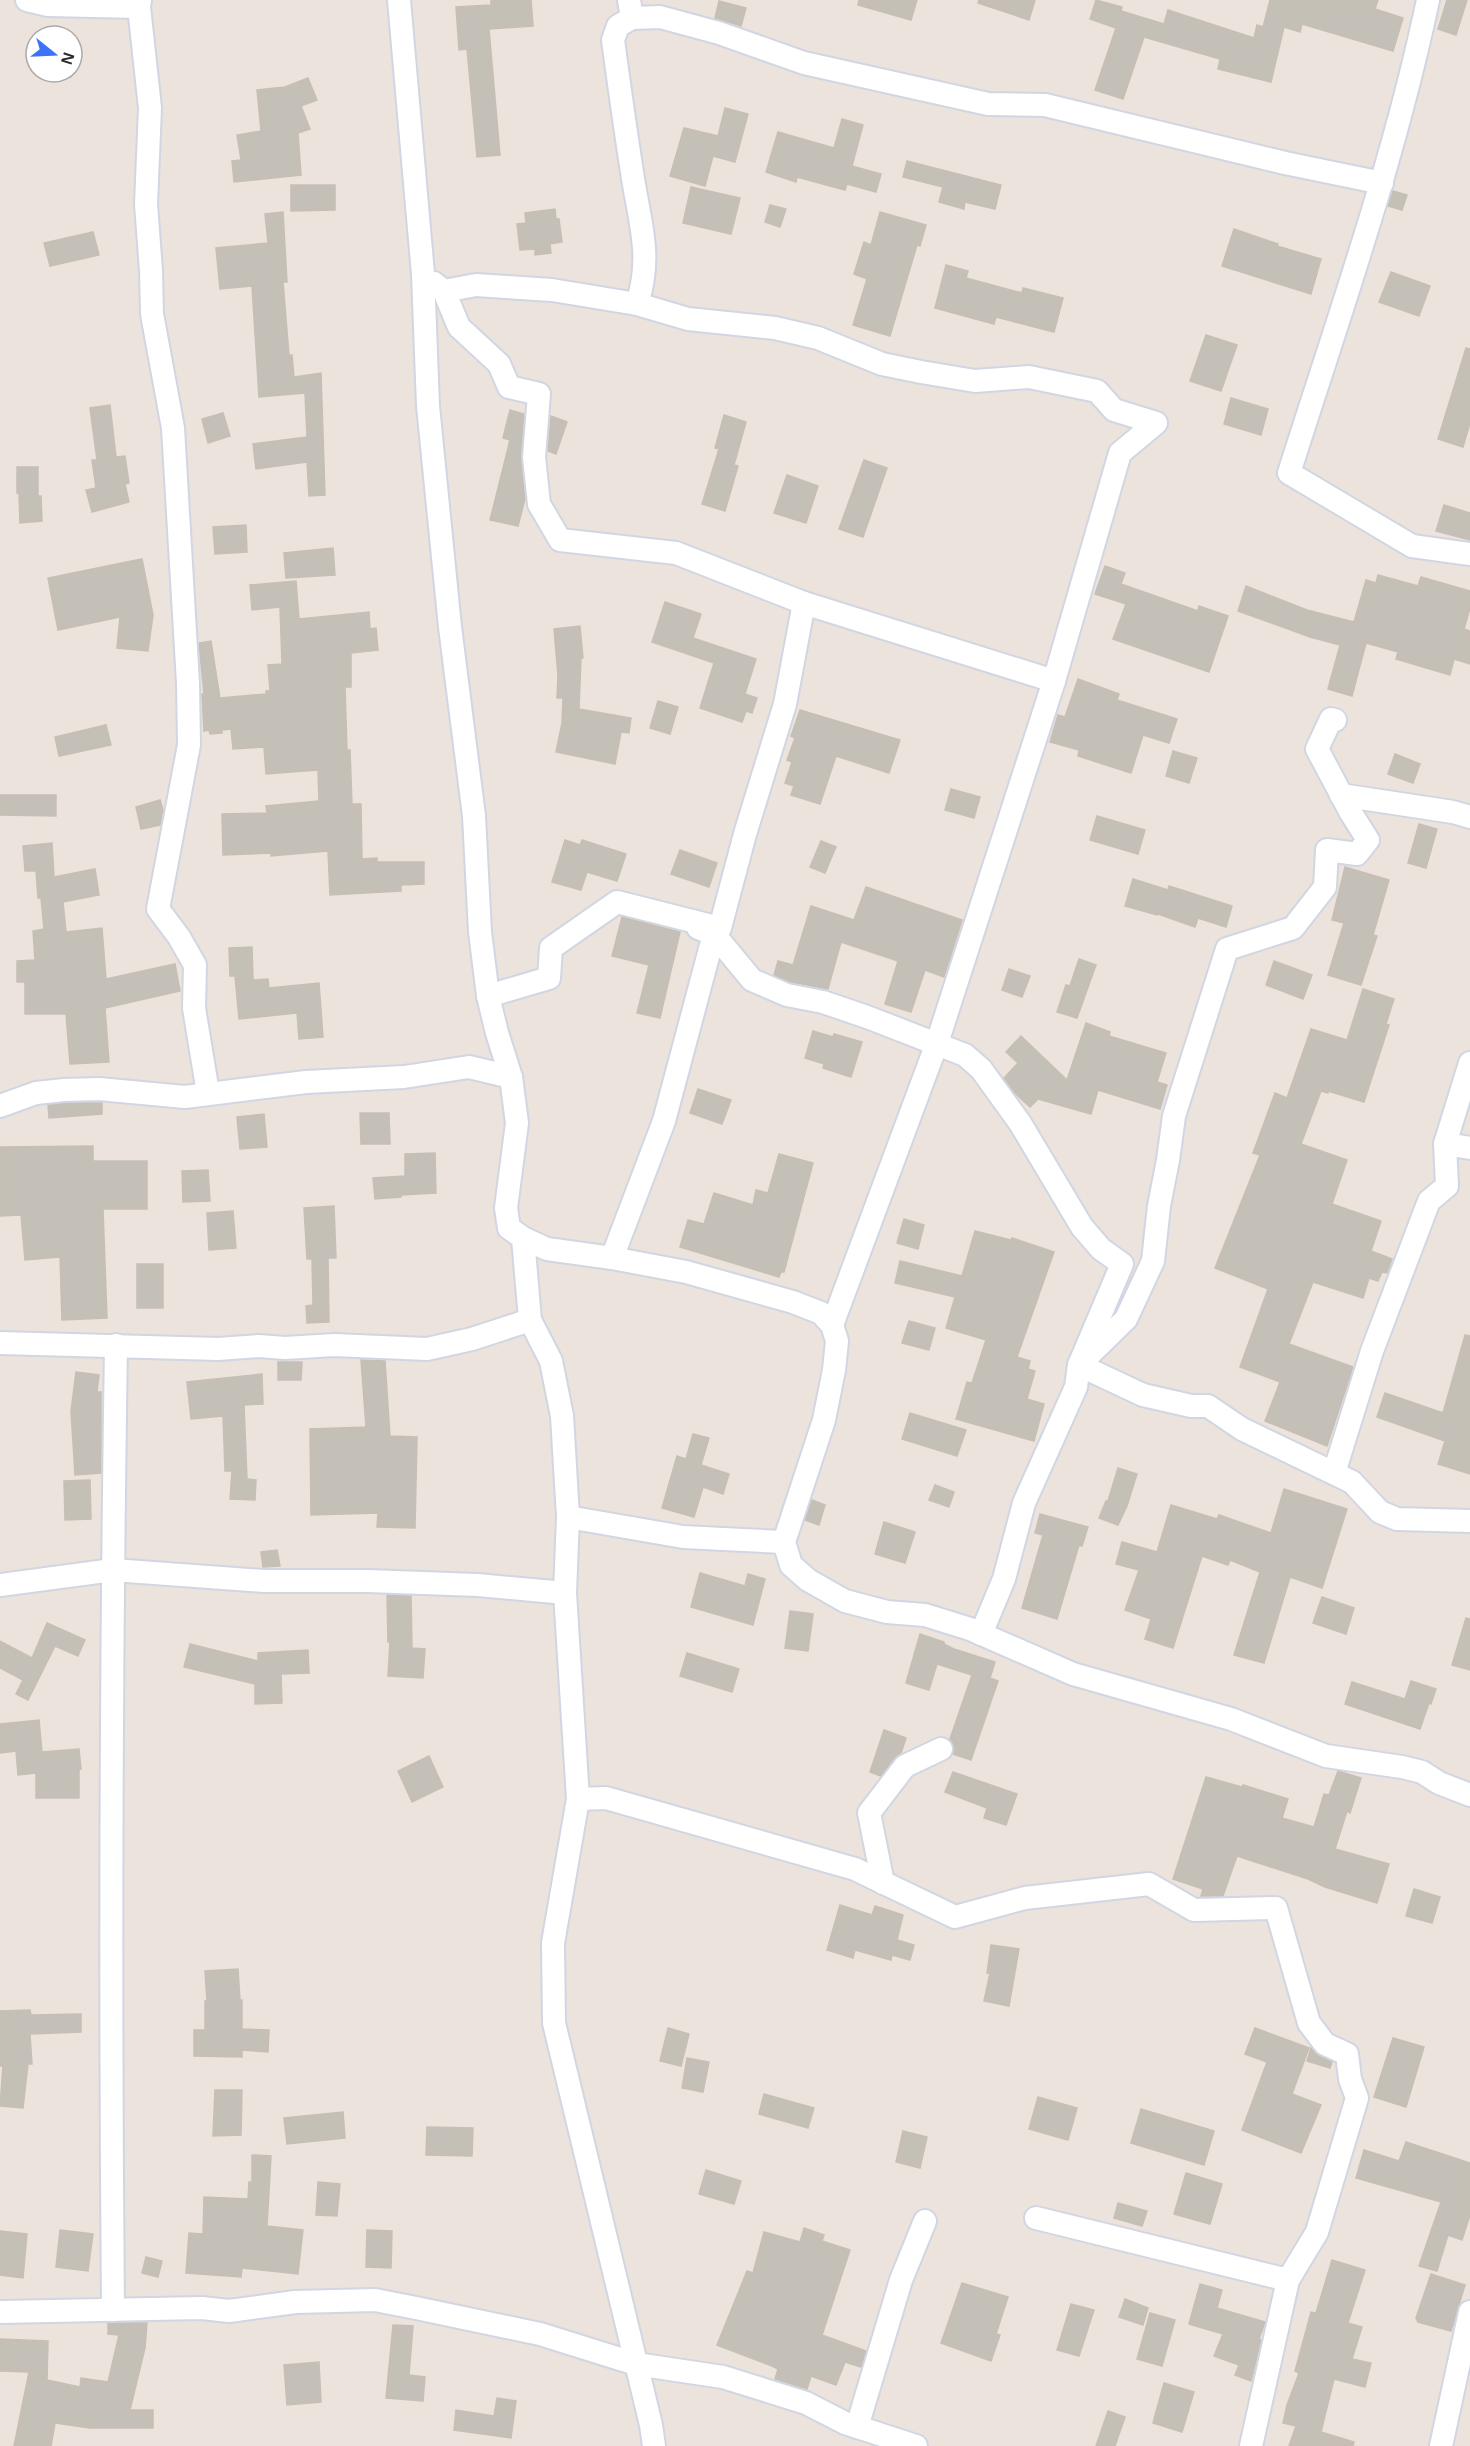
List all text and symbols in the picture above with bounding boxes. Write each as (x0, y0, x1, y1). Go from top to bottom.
north arrow (24, 24, 84, 84)
text: N (58, 50, 78, 67)

